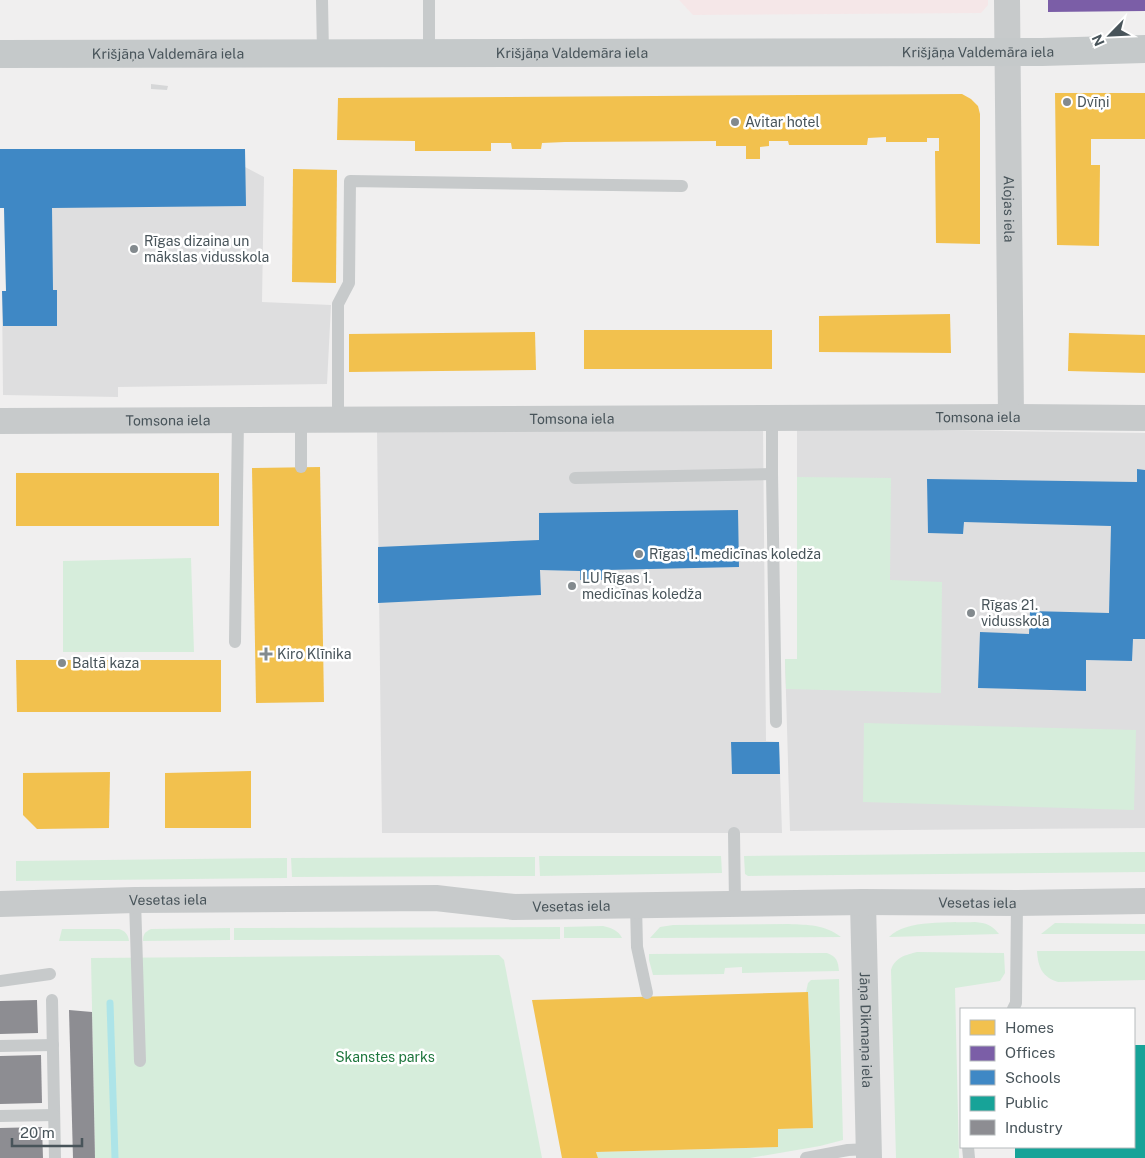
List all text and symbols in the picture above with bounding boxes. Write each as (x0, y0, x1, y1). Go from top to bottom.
north arrow (1085, 10, 1135, 60)
text: N (1089, 32, 1108, 49)
street label: Krišjāņa Valdemāra iela (902, 44, 1054, 60)
street label: Krišjāņa Valdemāra iela (496, 45, 648, 61)
street label: Krišjāņa Valdemāra iela (92, 46, 244, 62)
place label: Dvīņi (1077, 94, 1109, 110)
marker: Dvīņi (1061, 96, 1073, 108)
place label: Avitar hotel (745, 114, 820, 130)
marker: Avitar hotel (729, 116, 741, 128)
street label: Alojas iela (1001, 175, 1017, 243)
place label: Rīgas dizaina un mākslas vidusskola (144, 233, 269, 265)
marker: Rīgas dizaina un mākslas vidusskola (128, 243, 140, 255)
street label: Tomsona iela (936, 409, 1020, 425)
street label: Tomsona iela (530, 411, 614, 427)
street label: Tomsona iela (126, 412, 210, 429)
place label: Rīgas 1. medicīnas koledža (649, 546, 821, 562)
marker: Rīgas 1. medicīnas koledža (633, 548, 645, 560)
place label: LU Rīgas 1. medicīnas koledža (582, 570, 702, 602)
marker: LU Rīgas 1. medicīnas koledža (566, 580, 578, 592)
place label: Rīgas 21. vidusskola (981, 597, 1050, 629)
marker: Rīgas 21. vidusskola (965, 607, 977, 619)
place label: Kiro Klīnika (277, 646, 352, 662)
marker: Kiro Klīnika (259, 647, 273, 661)
place label: Baltā kaza (72, 655, 139, 671)
marker: Baltā kaza (56, 657, 68, 669)
street label: Vesetas iela (129, 892, 207, 908)
street label: Vesetas iela (938, 894, 1017, 911)
street label: Vesetas iela (532, 898, 611, 915)
street label: Jāņa Dikmaņa iela (857, 972, 875, 1088)
legend (960, 1008, 1135, 1148)
text: Homes (1005, 1019, 1054, 1036)
text: Offices (1005, 1044, 1055, 1061)
park label: Skanstes parks (335, 1049, 435, 1065)
text: Schools (1005, 1069, 1061, 1086)
text: Public (1005, 1094, 1049, 1111)
scale bar (12, 1116, 82, 1148)
text: Industry (1005, 1119, 1063, 1136)
text: 20 m (20, 1124, 55, 1141)

